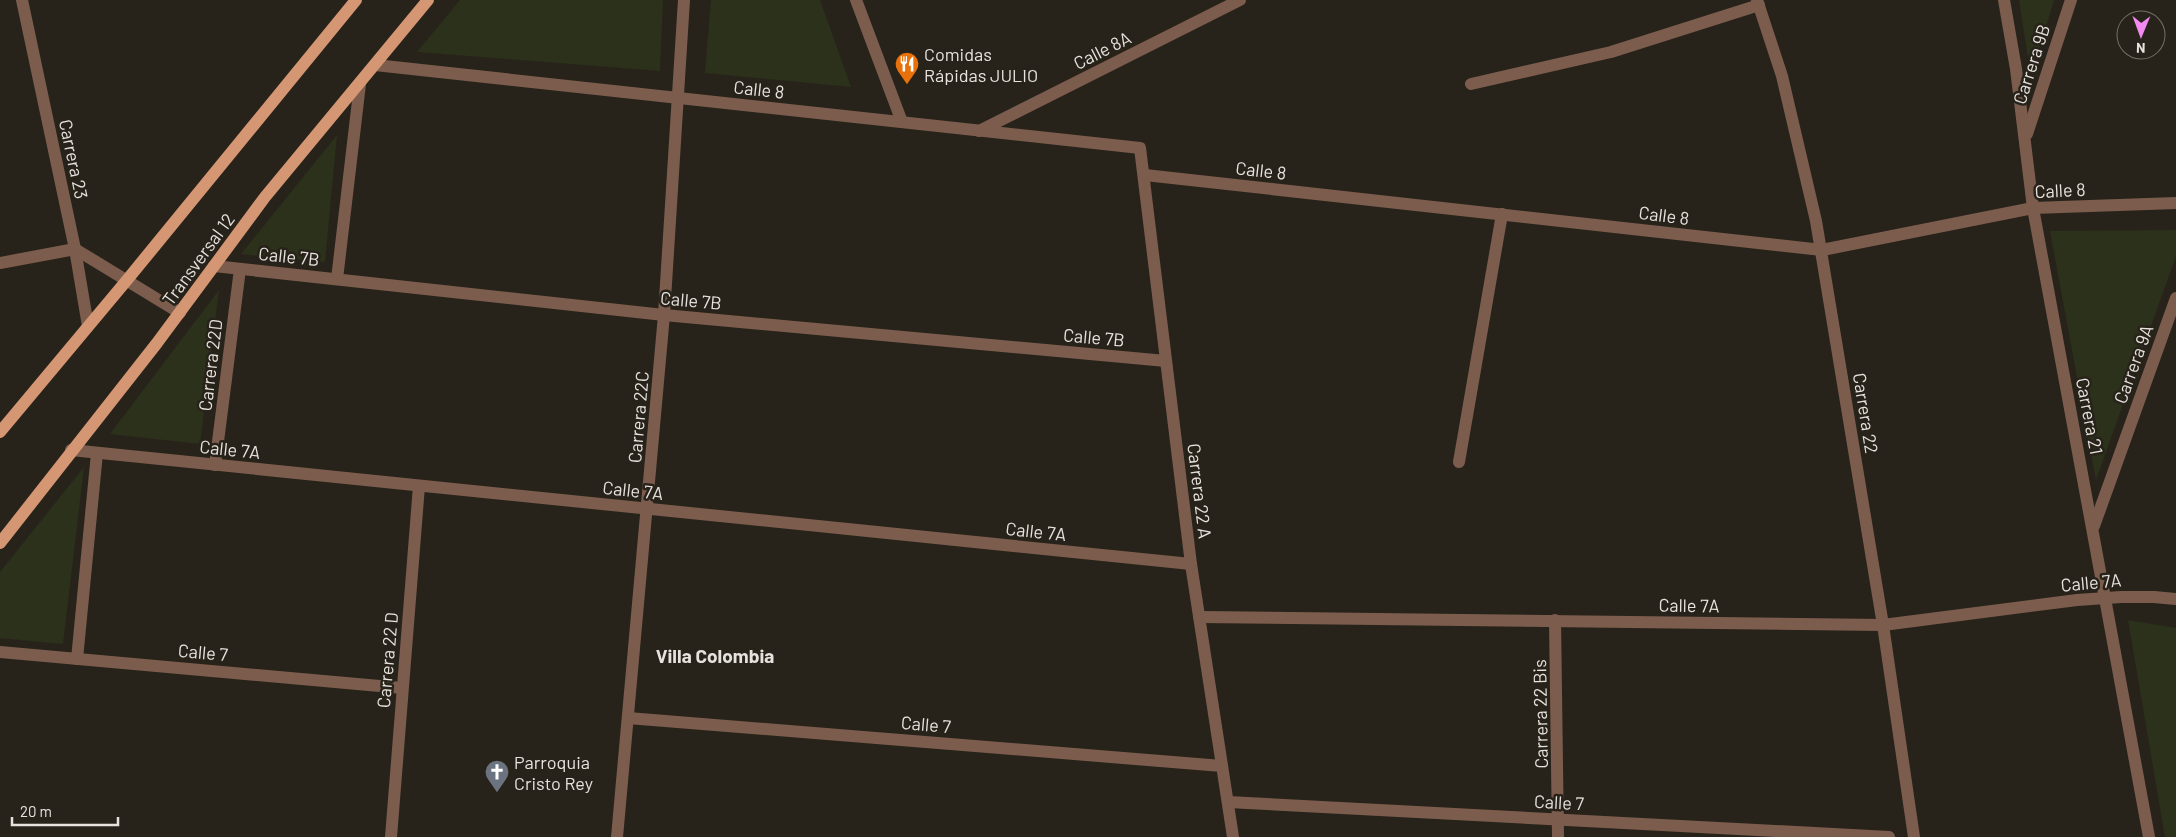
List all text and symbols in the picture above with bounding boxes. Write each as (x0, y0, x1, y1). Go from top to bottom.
north arrow (2116, 10, 2166, 60)
street label: Carrera 9B (2008, 21, 2054, 107)
street label: Calle 8A (1069, 26, 1135, 74)
text: N (2136, 40, 2146, 57)
place label: Comidas Rápidas JULIO (924, 43, 1038, 86)
restaurant icon: Comidas Rápidas JULIO (894, 51, 920, 85)
street label: Calle 8 (733, 75, 785, 103)
street label: Carrera 23 (55, 117, 93, 201)
street label: Calle 8 (1235, 156, 1287, 184)
street label: Calle 8 (2034, 178, 2086, 202)
street label: Calle 8 (1637, 201, 1691, 229)
street label: Transversal 12 (157, 209, 239, 309)
street label: Calle 7B (257, 242, 321, 270)
street label: Calle 7B (660, 286, 722, 314)
street label: Carrera 22D (193, 318, 227, 412)
street label: Carrera 9A (2109, 322, 2157, 406)
street label: Calle 7B (1063, 323, 1125, 351)
street label: Carrera 22C (623, 370, 653, 464)
street label: Carrera 22 (1849, 371, 1883, 455)
street label: Carrera 21 (2072, 376, 2108, 456)
street label: Calle 7A (199, 435, 262, 463)
street label: Carrera 22 A (1183, 442, 1217, 540)
street label: Calle 7A (602, 476, 665, 504)
street label: Calle 7A (1005, 517, 1068, 545)
street label: Calle 7A (2060, 568, 2122, 596)
street label: Calle 7A (1658, 593, 1720, 617)
street label: Carrera 22 D (372, 611, 402, 709)
street label: Calle 7 (177, 639, 229, 665)
district label: Villa Colombia (656, 644, 774, 667)
street label: Carrera 22 Bis (1528, 659, 1552, 769)
street label: Calle 7 (900, 711, 952, 737)
place label: Parroquia Cristo Rey (514, 751, 593, 794)
church icon: Parroquia Cristo Rey (484, 759, 510, 793)
street label: Calle 7 (1533, 790, 1585, 814)
scale bar (12, 794, 119, 826)
text: 20 m (20, 802, 52, 820)

